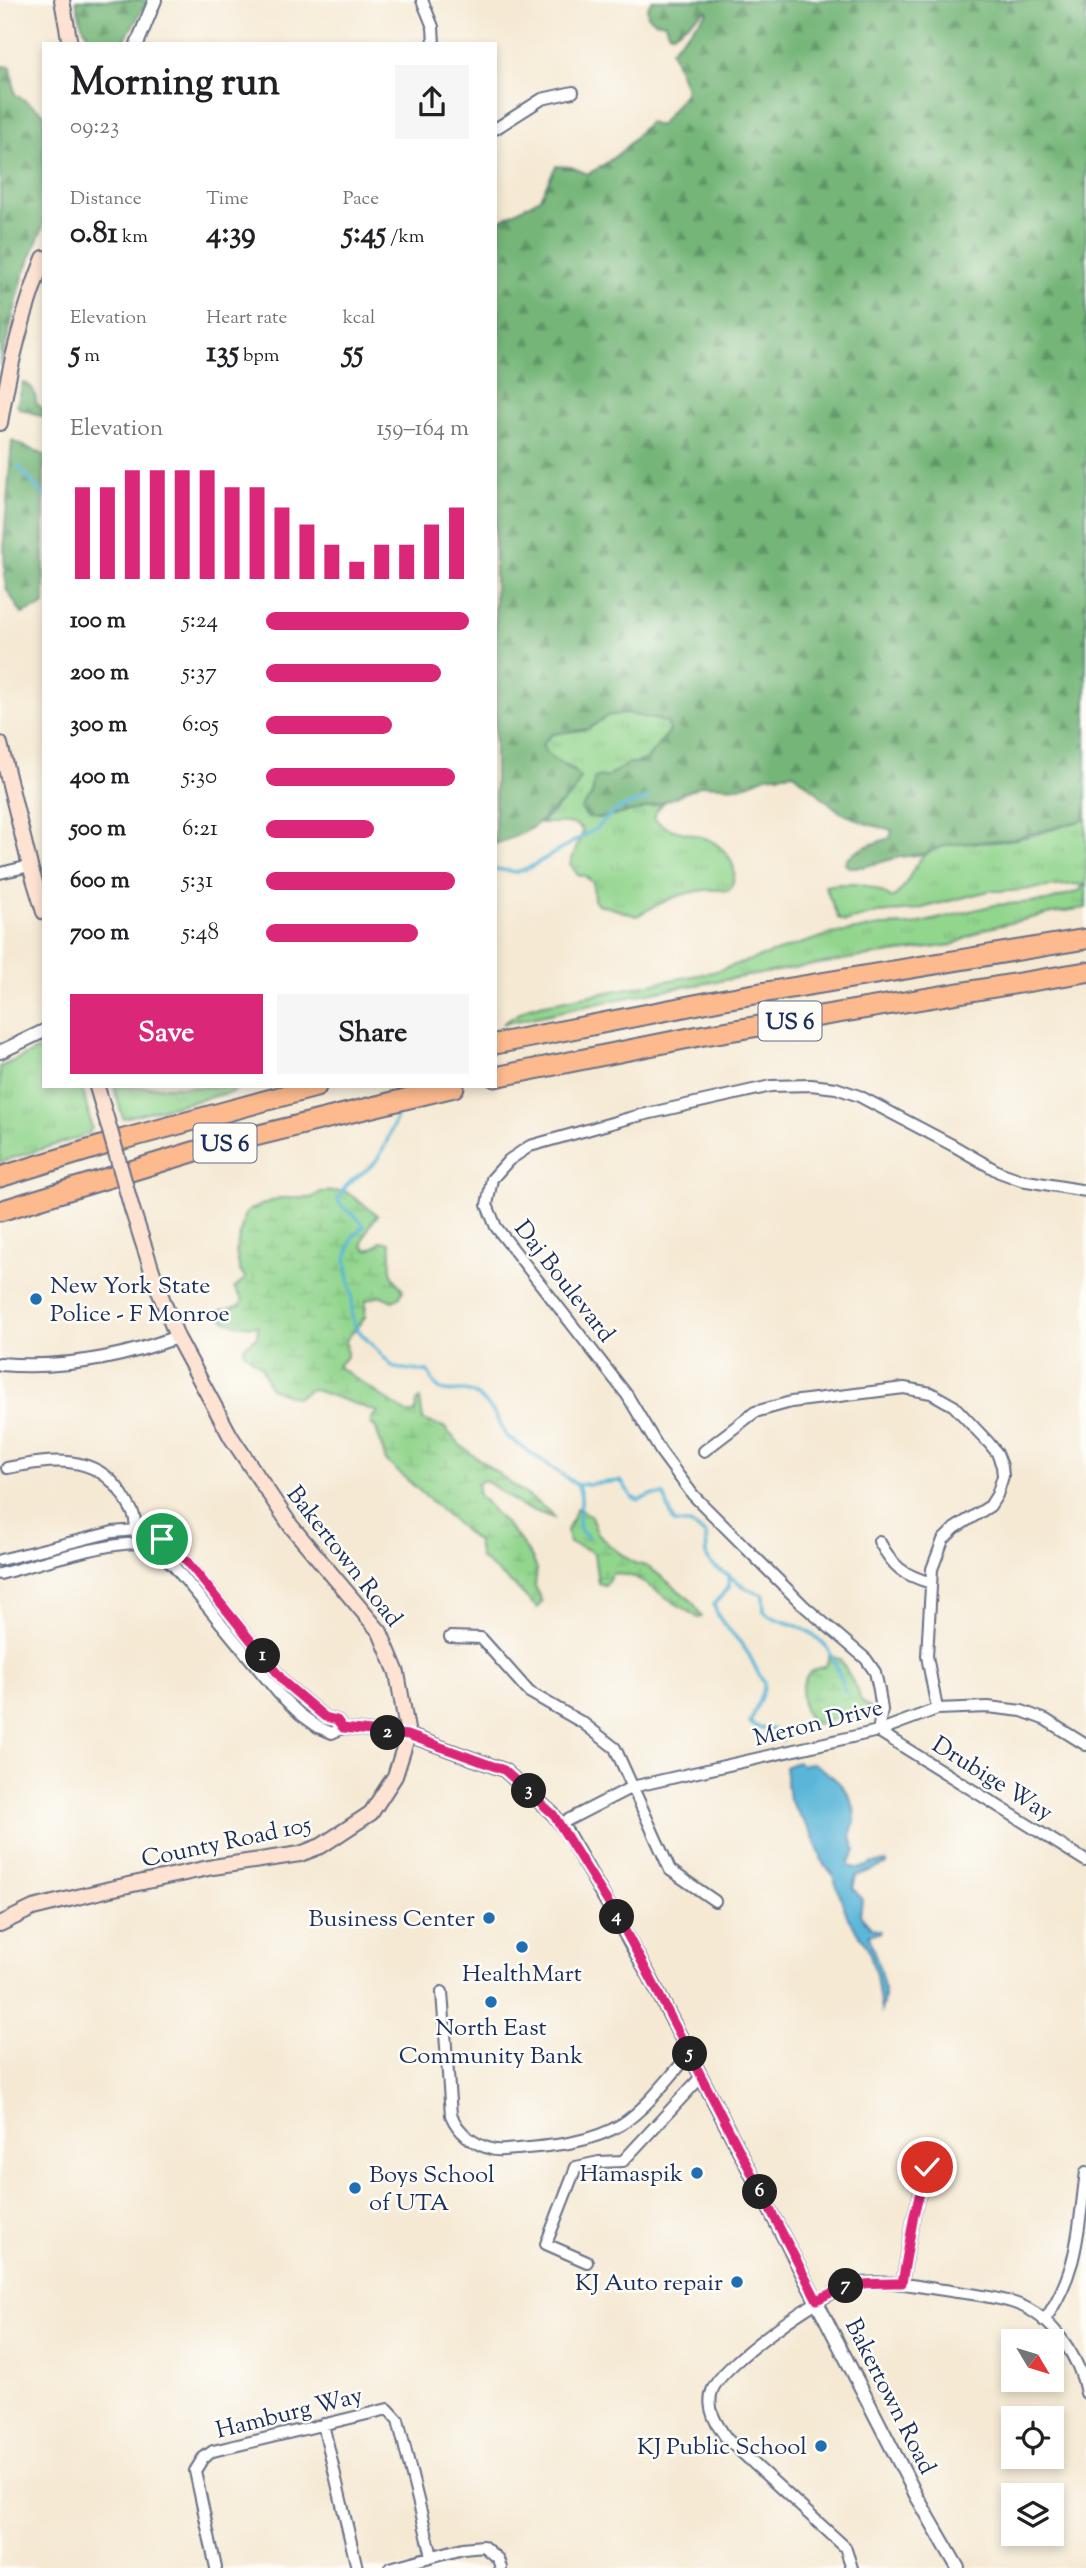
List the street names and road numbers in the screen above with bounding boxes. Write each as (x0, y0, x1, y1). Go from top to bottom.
road number: US 6 (758, 1002, 822, 1040)
road number: US 6 (194, 1124, 256, 1162)
street label: Daj Boulevard (505, 1214, 622, 1351)
street label: Bakertown Road (277, 1479, 410, 1635)
street label: Meron Drive (750, 1691, 887, 1756)
street label: Drubige Way (925, 1729, 1059, 1830)
street label: County Road 105 (138, 1808, 314, 1878)
street label: Bakertown Road (835, 2313, 943, 2481)
street label: Hamburg Way (212, 2379, 367, 2449)

